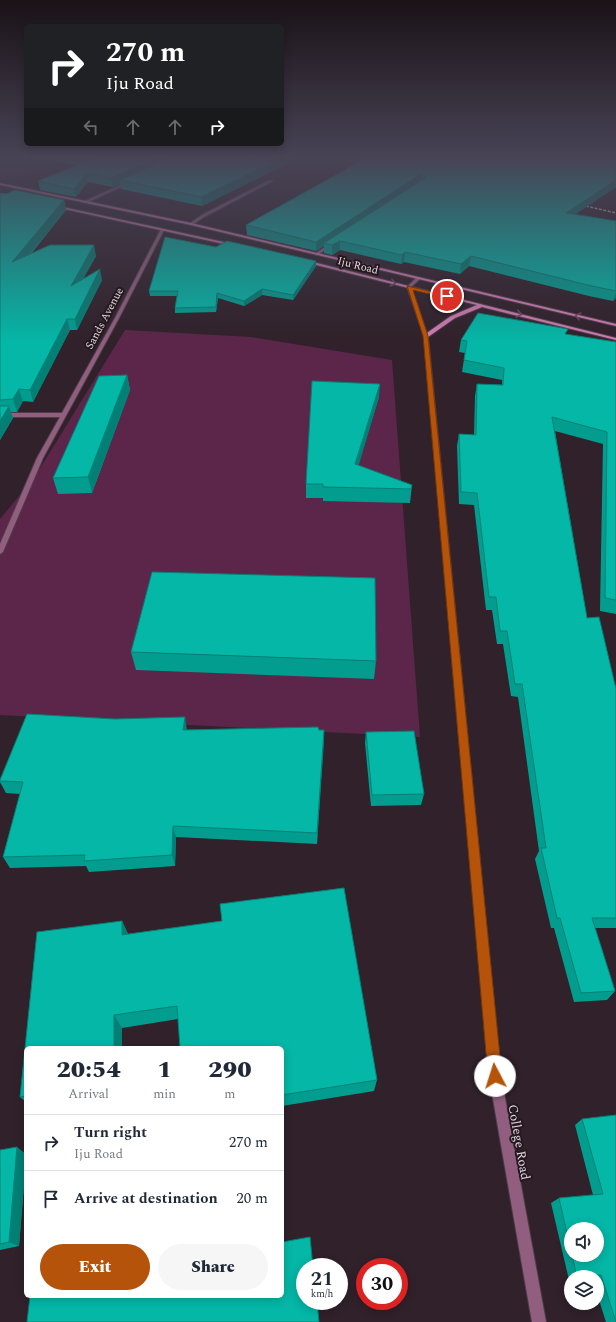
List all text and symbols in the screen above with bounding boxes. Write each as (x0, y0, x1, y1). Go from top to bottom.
text: 270 m (106, 31, 185, 74)
icon: right (40, 40, 92, 92)
text: Iju Road (106, 70, 174, 97)
icon: left (80, 116, 102, 138)
icon: ahead (122, 116, 144, 138)
icon: ahead (164, 116, 186, 138)
icon: right (206, 116, 228, 138)
street label: Iju Road (336, 252, 380, 279)
one-way arrow (389, 278, 396, 287)
pin (430, 279, 464, 313)
street label: Sands Avenue (81, 284, 128, 352)
icon: arrive (436, 285, 458, 307)
one-way arrow (516, 310, 522, 318)
one-way arrow (575, 312, 582, 321)
text: 20:54 (56, 1052, 121, 1088)
text: 1 (157, 1052, 172, 1088)
text: 290 (208, 1052, 252, 1088)
position arrow (474, 1055, 516, 1097)
text: Arrival (68, 1084, 109, 1104)
text: min (153, 1084, 176, 1104)
text: m (224, 1084, 236, 1104)
street label: College Road (503, 1103, 535, 1181)
text: Turn right (74, 1121, 147, 1144)
text: 270 m (229, 1131, 268, 1154)
icon: right (40, 1132, 62, 1154)
text: Iju Road (74, 1144, 123, 1164)
text: Arrive at destination (74, 1187, 218, 1210)
text: 20 m (236, 1187, 268, 1210)
icon: arrive (40, 1188, 62, 1210)
map controls (564, 1222, 604, 1310)
button: sound (564, 1222, 604, 1262)
button: Exit (40, 1244, 150, 1290)
button: Share (158, 1244, 268, 1290)
speed limit sign: 30 (356, 1258, 408, 1310)
text: 21 (311, 1264, 333, 1294)
button: layers (564, 1270, 604, 1310)
text: km/h (311, 1286, 333, 1302)

